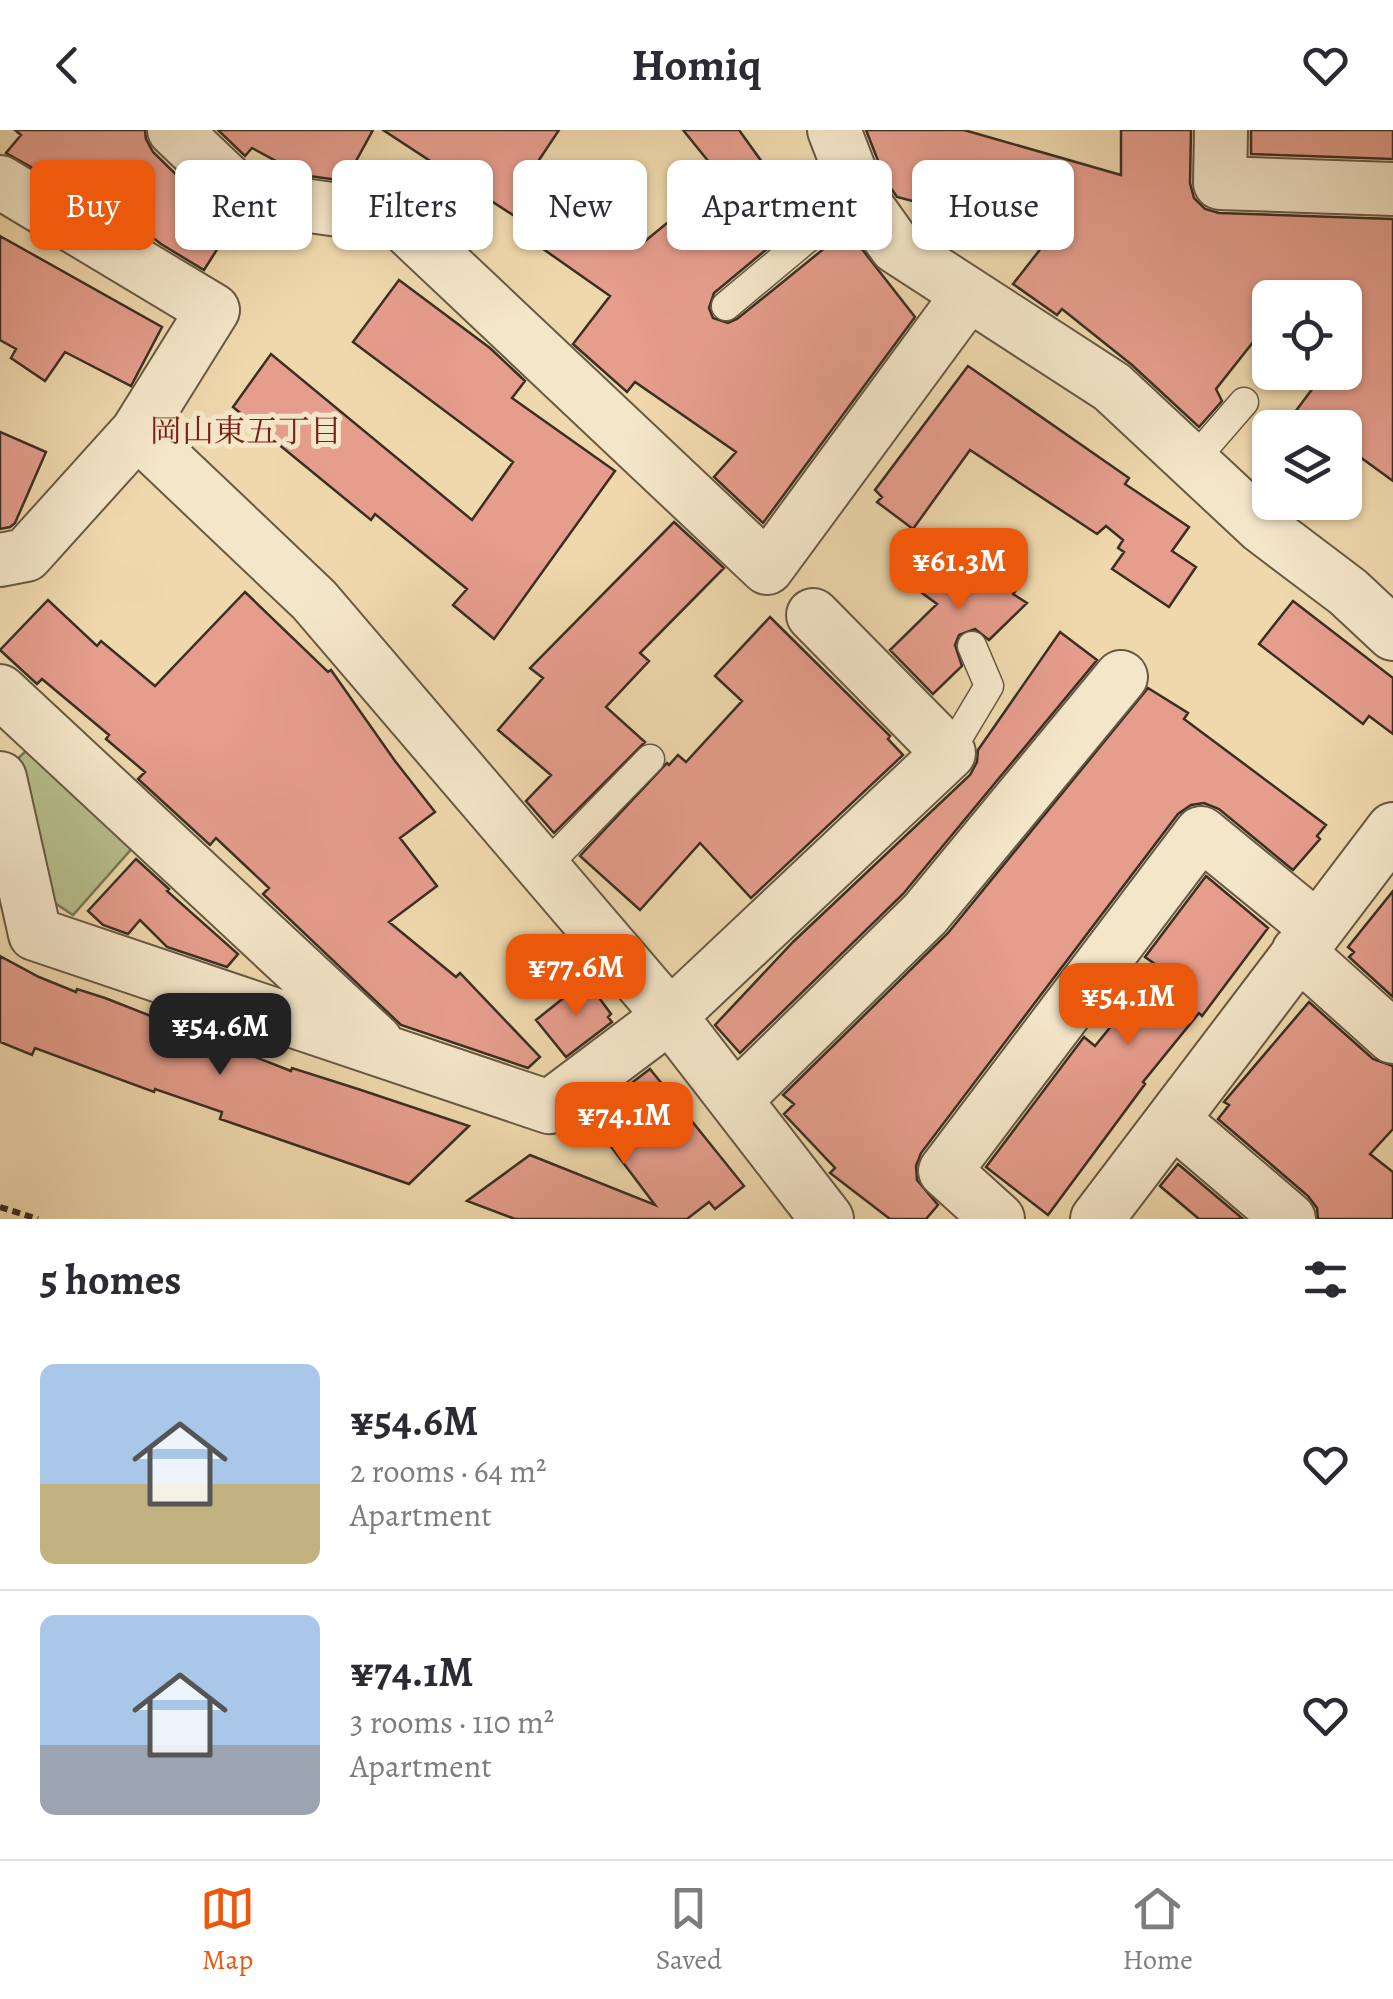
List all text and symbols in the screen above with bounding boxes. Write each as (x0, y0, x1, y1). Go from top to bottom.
text: Homiq (631, 34, 762, 96)
icon: back (40, 38, 95, 93)
icon: heart (1298, 38, 1353, 93)
chip: Buy (30, 160, 155, 250)
chip: Rent (175, 160, 312, 250)
chip: Filters (332, 160, 493, 250)
chip: New (513, 160, 647, 250)
chip: Apartment (667, 160, 892, 250)
chip: House (912, 160, 1074, 250)
map controls (1252, 280, 1362, 520)
button: locate (1252, 280, 1362, 390)
district label: 岡山東五丁目 (150, 409, 342, 453)
button: layers (1252, 410, 1362, 520)
pin: ¥61.3M (878, 528, 1040, 613)
text: ¥61.3M (912, 538, 1006, 582)
pin: ¥77.6M (495, 934, 657, 1019)
text: ¥77.6M (528, 944, 624, 988)
pin: ¥54.1M (1047, 963, 1209, 1048)
text: ¥54.1M (1081, 973, 1175, 1017)
pin: ¥54.6M (139, 993, 301, 1078)
text: ¥54.6M (171, 1003, 269, 1047)
pin: ¥74.1M (543, 1082, 705, 1167)
text: ¥74.1M (577, 1092, 671, 1136)
text: 5 homes (40, 1251, 181, 1308)
icon: filters (1298, 1252, 1353, 1307)
text: ¥54.6M (350, 1392, 478, 1449)
icon: home (120, 1404, 240, 1524)
icon: heart (1298, 1437, 1353, 1492)
text: 2 rooms · 64 m² (350, 1449, 547, 1493)
text: Apartment (350, 1493, 492, 1537)
text: ¥74.1M (350, 1643, 474, 1700)
icon: home (120, 1655, 240, 1775)
icon: heart (1298, 1688, 1353, 1743)
text: 3 rooms · 110 m² (350, 1700, 554, 1744)
text: Apartment (350, 1744, 492, 1788)
tab: Map (200, 1881, 255, 1979)
tab: Saved (656, 1881, 722, 1979)
tab: Home (1122, 1881, 1193, 1979)

